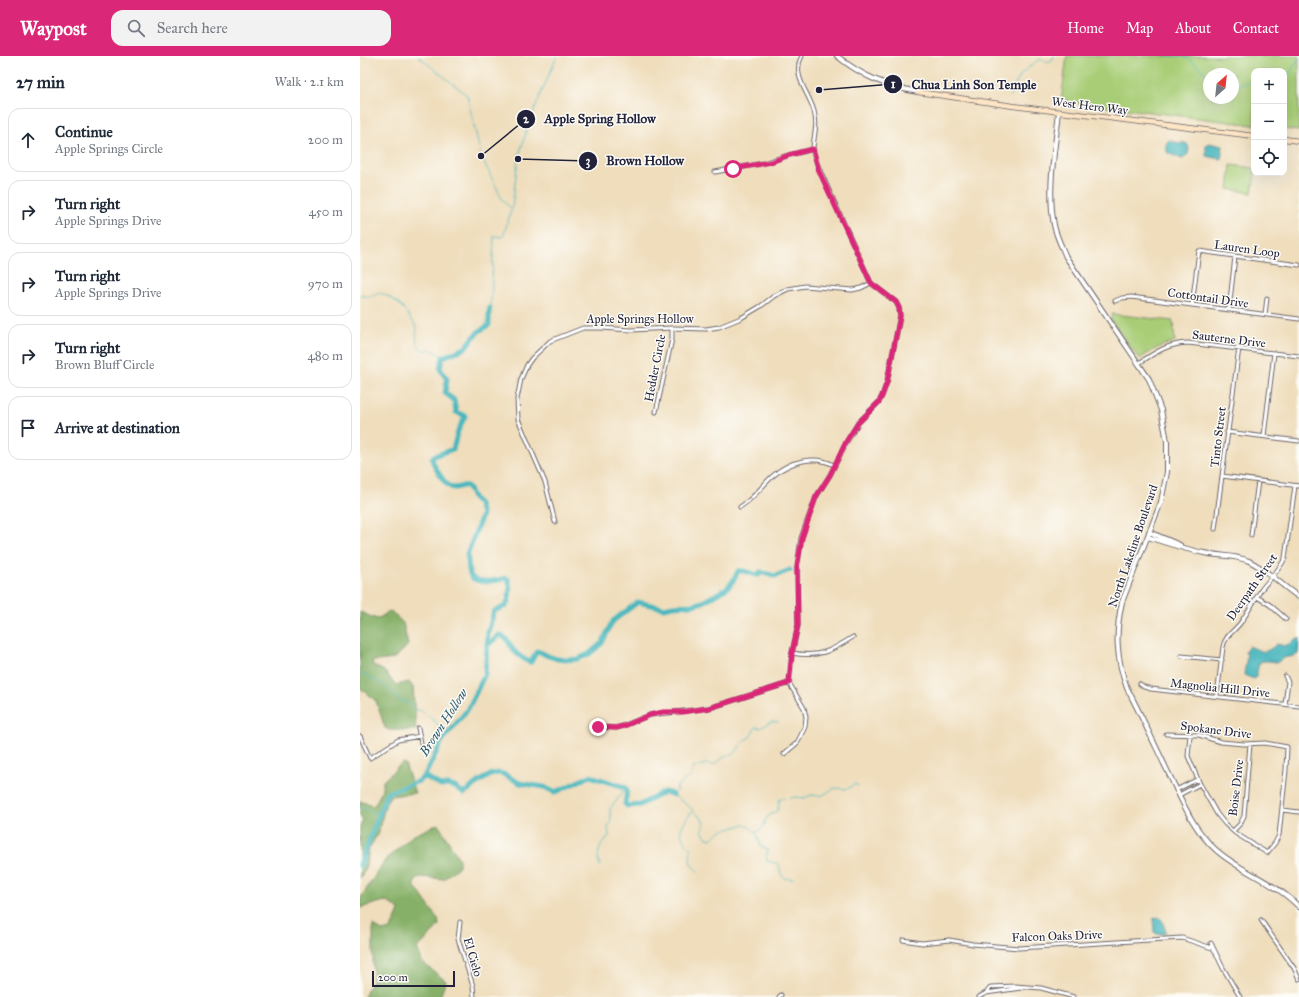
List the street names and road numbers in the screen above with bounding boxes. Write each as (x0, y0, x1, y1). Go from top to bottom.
street label: West Hero Way (1051, 94, 1129, 118)
street label: Lauren Loop (1213, 237, 1281, 261)
street label: Cottontail Drive (1167, 285, 1249, 311)
street label: Apple Springs Hollow (585, 312, 694, 327)
street label: Sauterne Drive (1191, 328, 1267, 350)
street label: Hedder Circle (642, 333, 668, 403)
street label: Tinto Street (1207, 405, 1229, 468)
street label: North Lakeline Boulevard (1105, 483, 1161, 609)
street label: Deerpath Street (1224, 550, 1281, 623)
street label: Magnolia Hill Drive (1169, 676, 1271, 701)
street label: Spokane Drive (1180, 719, 1252, 741)
street label: Boise Drive (1226, 759, 1246, 817)
street label: Falcon Oaks Drive (1011, 927, 1103, 945)
street label: El Cielo (461, 936, 485, 978)

